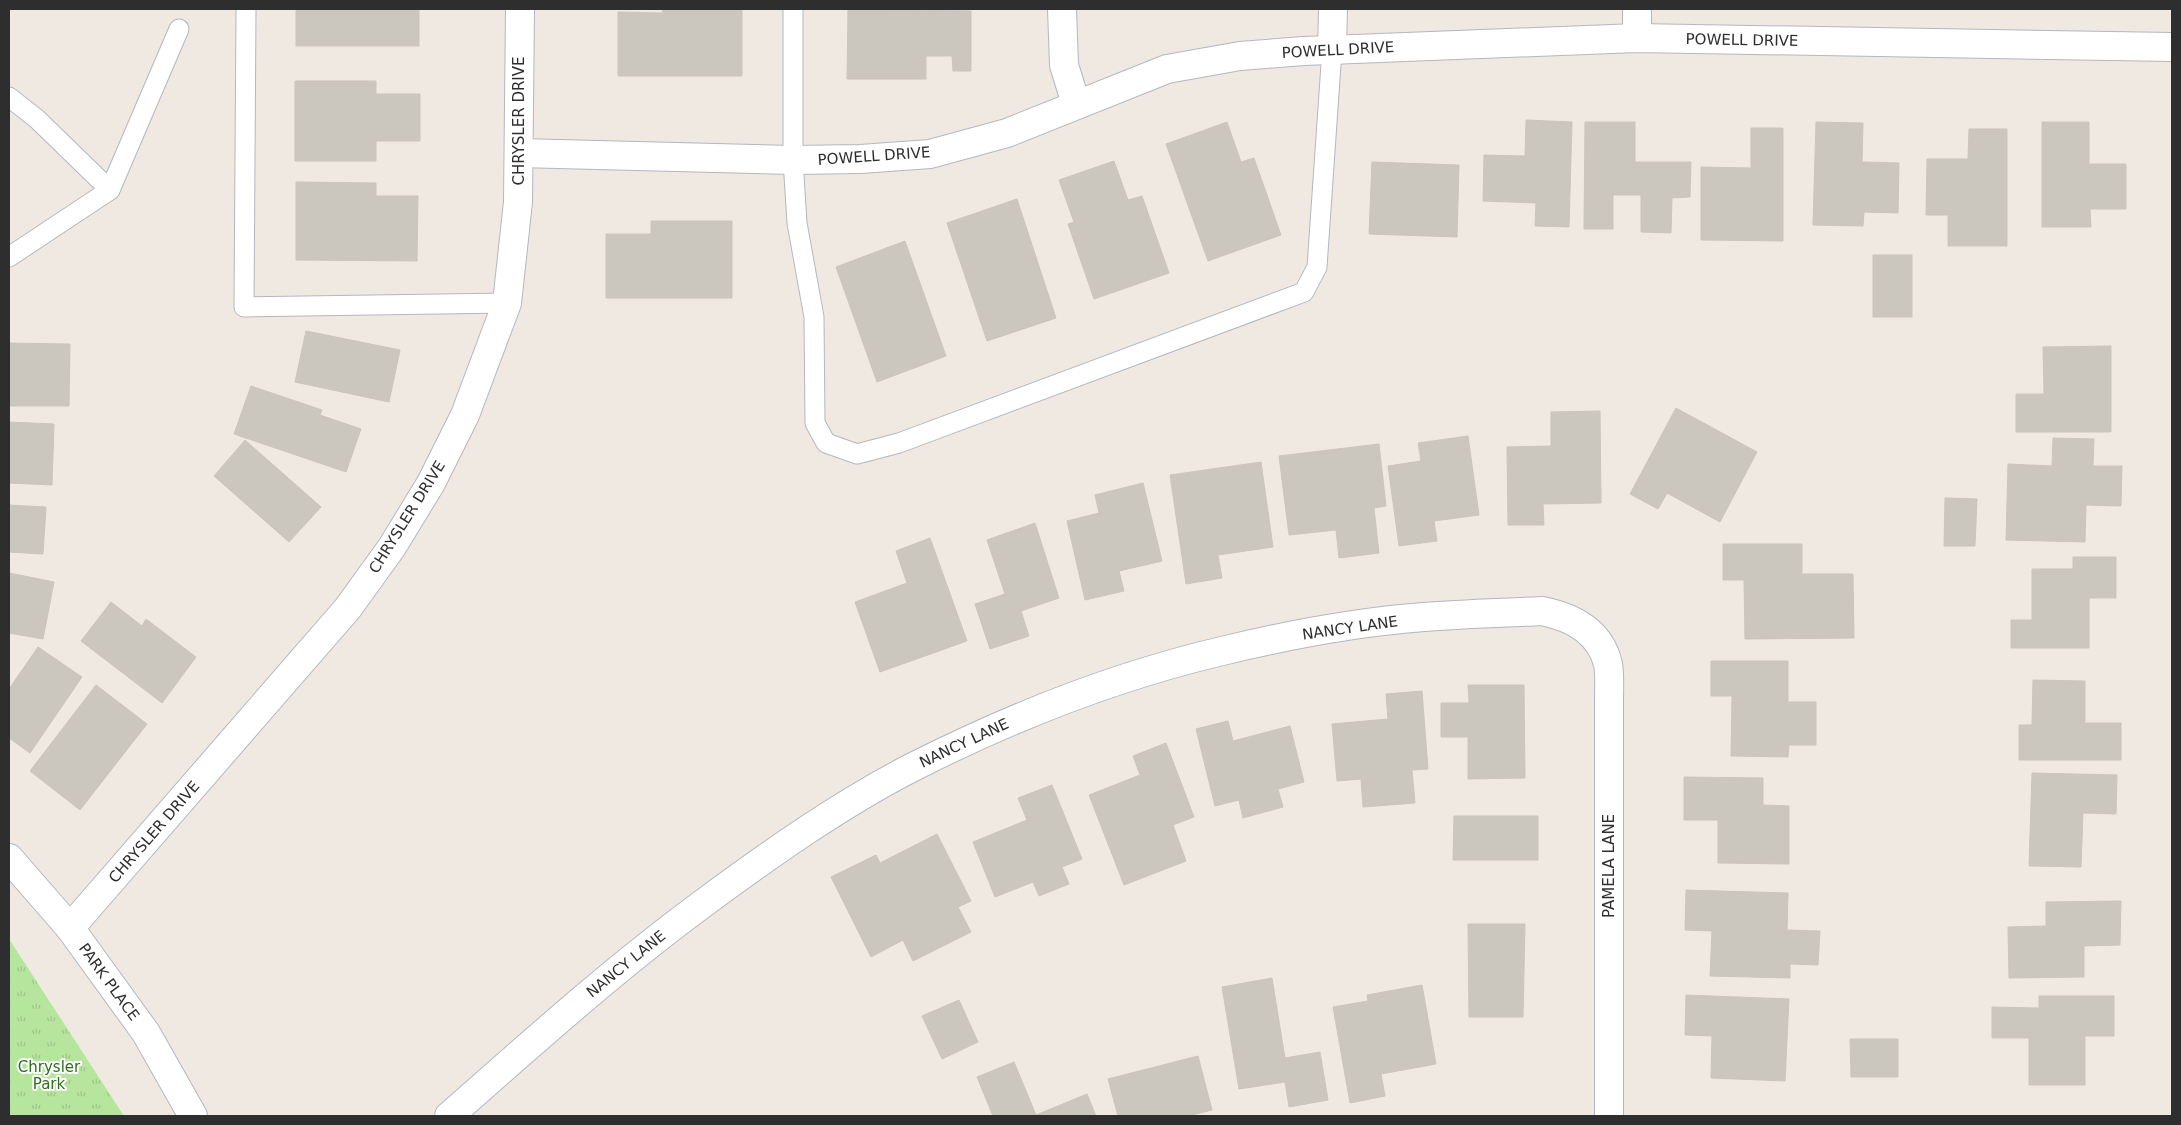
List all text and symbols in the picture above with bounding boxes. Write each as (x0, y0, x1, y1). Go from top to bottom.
street label: POWELL DRIVE (1685, 30, 1799, 50)
street label: POWELL DRIVE (1281, 38, 1395, 62)
street label: CHRYSLER DRIVE (510, 56, 528, 186)
street label: POWELL DRIVE (817, 143, 931, 169)
street label: CHRYSLER DRIVE (365, 458, 449, 576)
street label: NANCY LANE (1301, 612, 1399, 644)
street label: NANCY LANE (916, 714, 1012, 772)
street label: CHRYSLER DRIVE (105, 777, 203, 887)
street label: PAMELA LANE (1600, 814, 1618, 918)
street label: NANCY LANE (583, 927, 669, 1001)
street label: PARK PLACE (75, 940, 143, 1024)
park label: Chrysler Park (18, 1058, 81, 1093)

